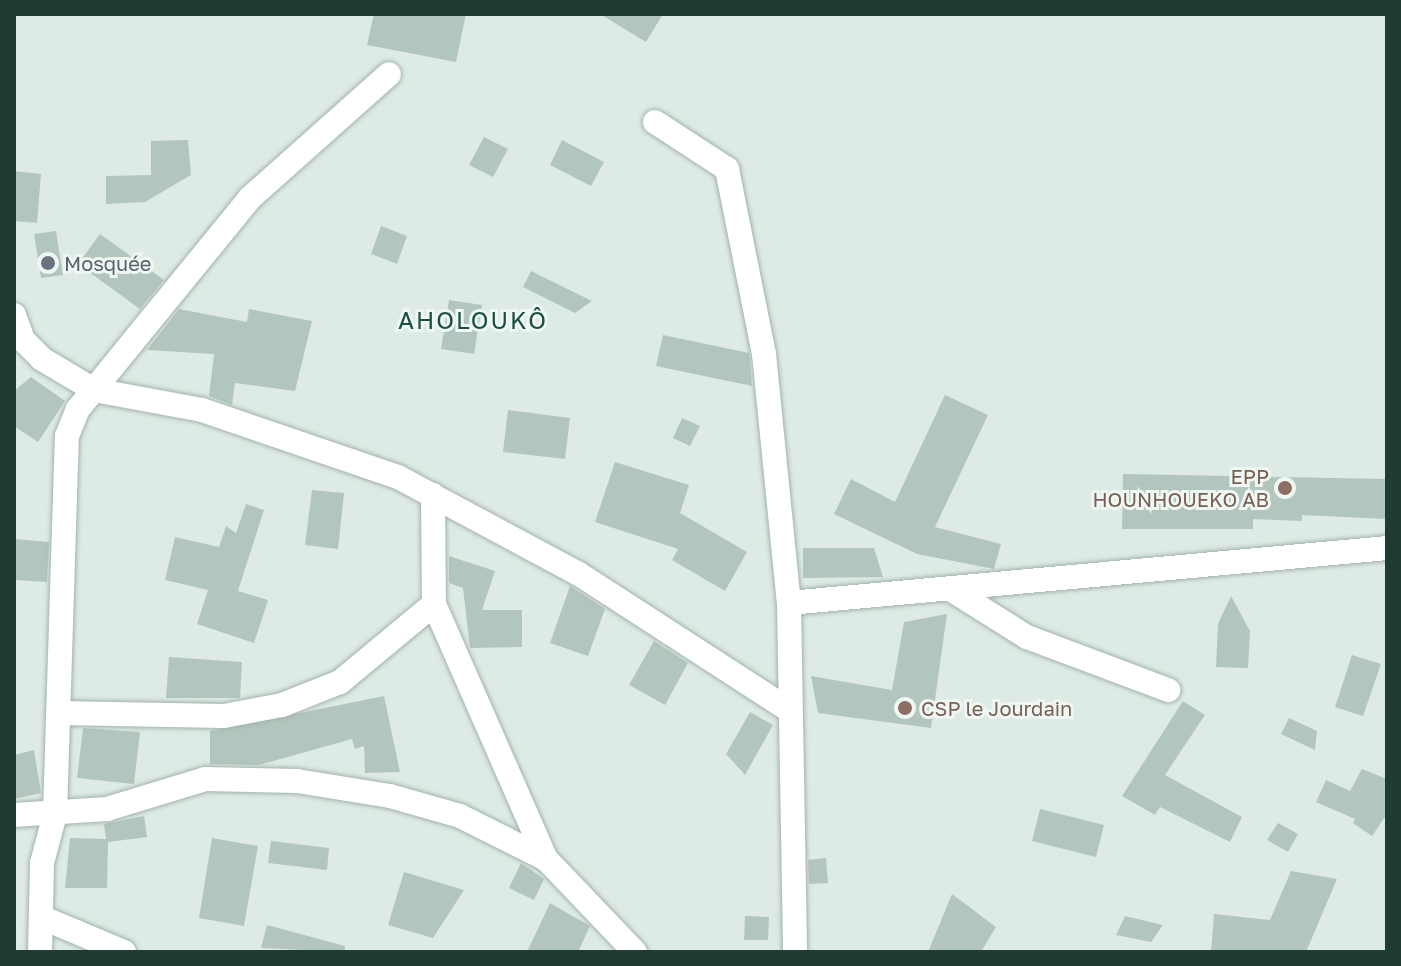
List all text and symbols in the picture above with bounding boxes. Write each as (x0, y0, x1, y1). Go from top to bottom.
place label: Mosquée (64, 251, 151, 275)
marker: Mosquée (39, 254, 57, 272)
district label: AHOLOUKÔ (398, 306, 548, 334)
place label: EPP HOUNHOUEKO AB (1092, 464, 1269, 511)
marker: EPP HOUNHOUEKO AB (1276, 479, 1294, 497)
place label: CSP le Jourdain (921, 696, 1072, 720)
marker: CSP le Jourdain (896, 699, 914, 717)

